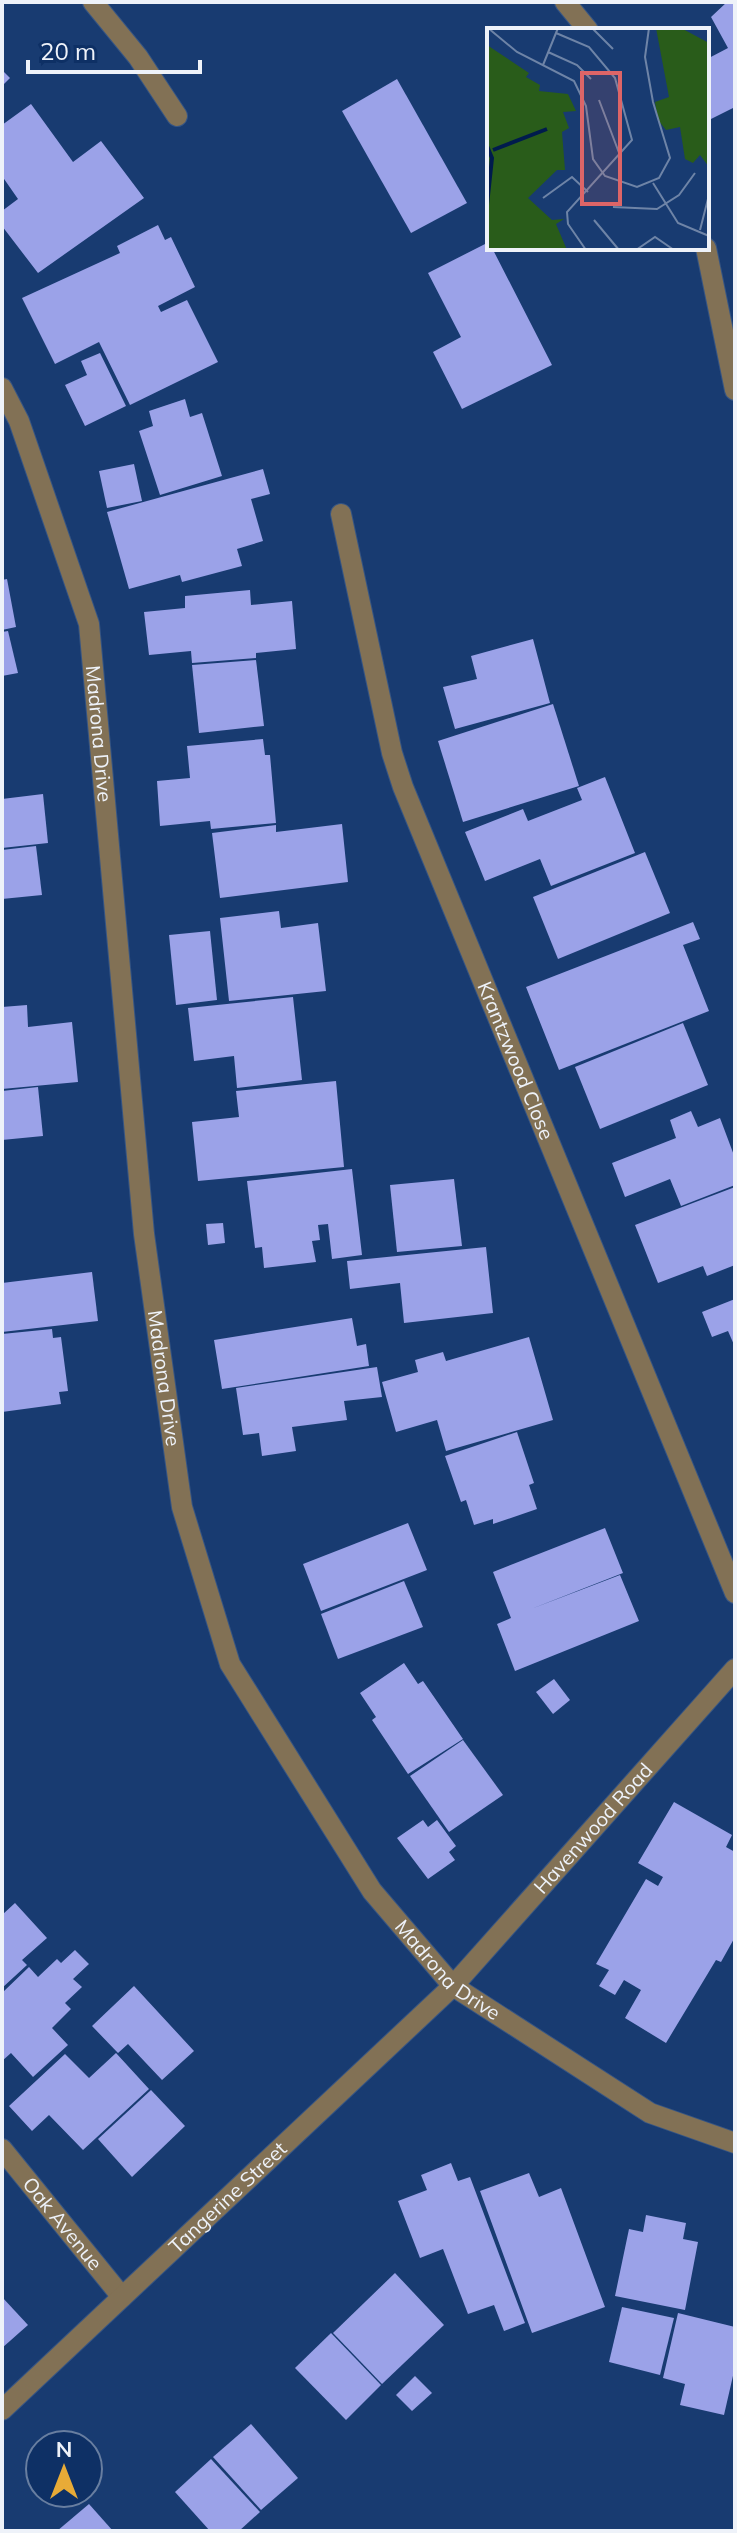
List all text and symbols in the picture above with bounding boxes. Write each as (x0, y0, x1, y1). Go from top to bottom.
scale bar (28, 24, 200, 74)
inset map (487, 28, 709, 250)
text: 20 m (40, 36, 96, 66)
street label: Madrona Drive (81, 664, 118, 803)
street label: Krantzwood Close (472, 978, 560, 1143)
street label: Madrona Drive (143, 1309, 186, 1448)
street label: Havenwood Road (528, 1757, 658, 1899)
street label: Madrona Drive (390, 1914, 505, 2025)
street label: Tangerine Street (163, 2136, 292, 2259)
street label: Oak Avenue (18, 2172, 108, 2275)
north arrow (24, 2429, 104, 2509)
text: N (56, 2435, 72, 2463)

